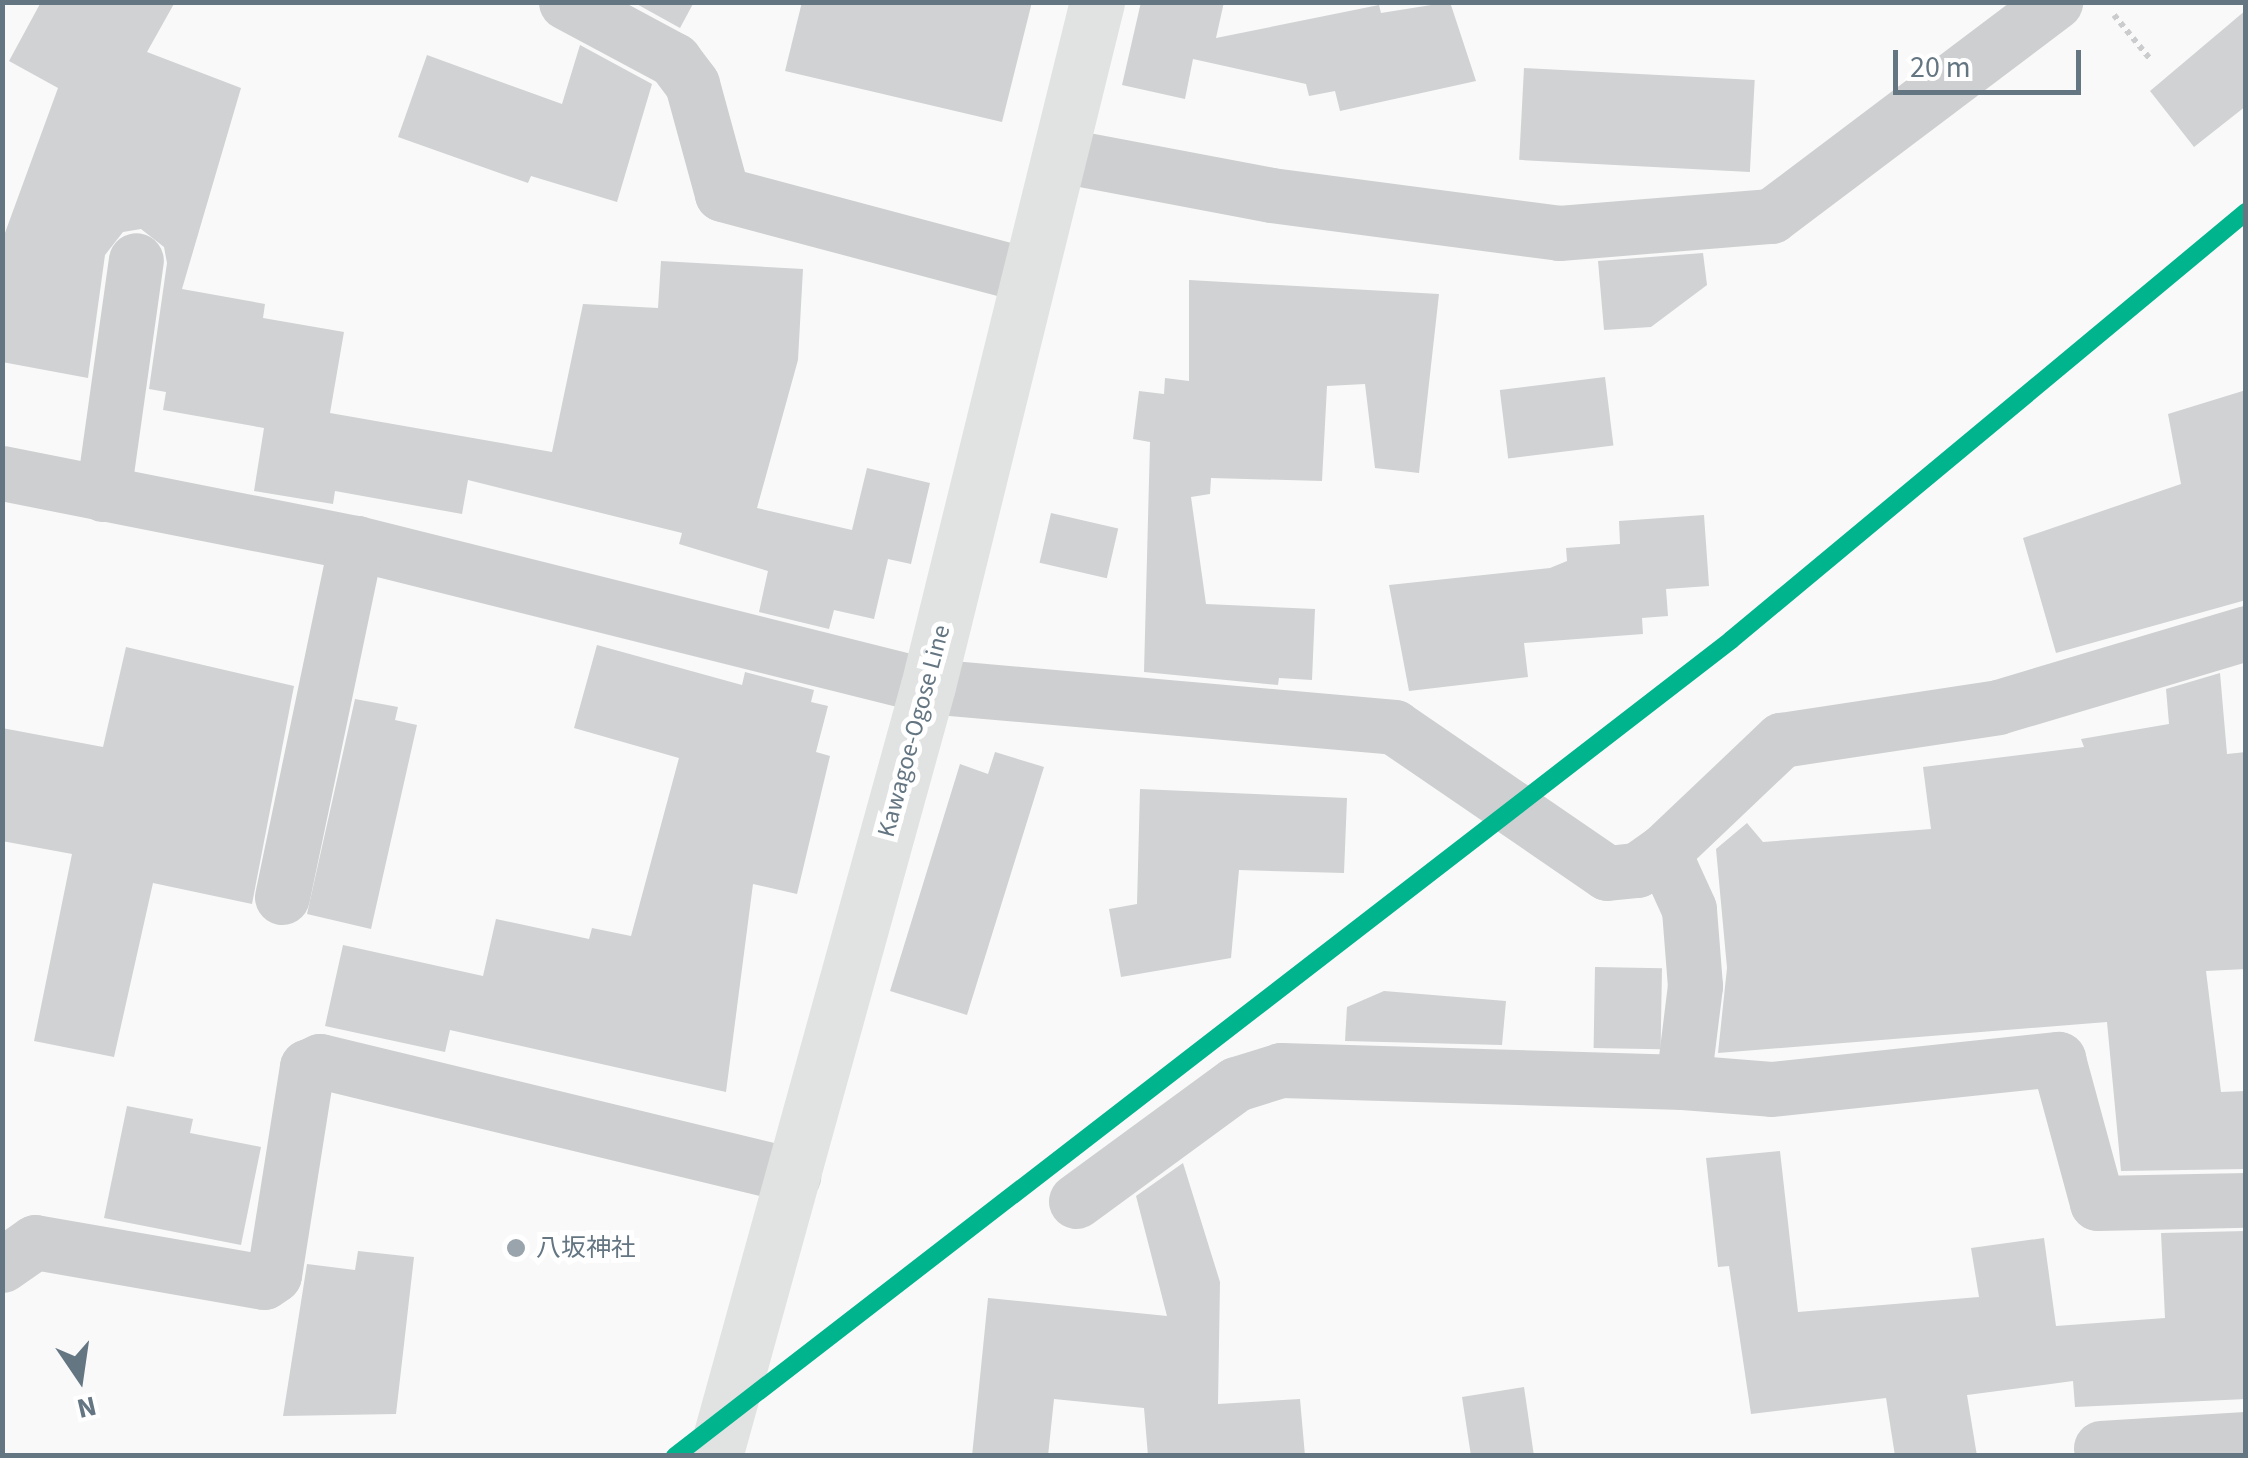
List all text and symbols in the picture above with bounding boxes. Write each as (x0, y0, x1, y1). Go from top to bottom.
scale bar (1898, 30, 2086, 92)
text: 20 m (1910, 46, 1971, 89)
street label: Kawagoe-Ogose Line (871, 622, 957, 840)
place label: 八坂神社 (536, 1233, 636, 1263)
marker: 八坂神社 (505, 1237, 527, 1259)
north arrow (30, 1328, 130, 1428)
text: N (73, 1386, 100, 1429)

